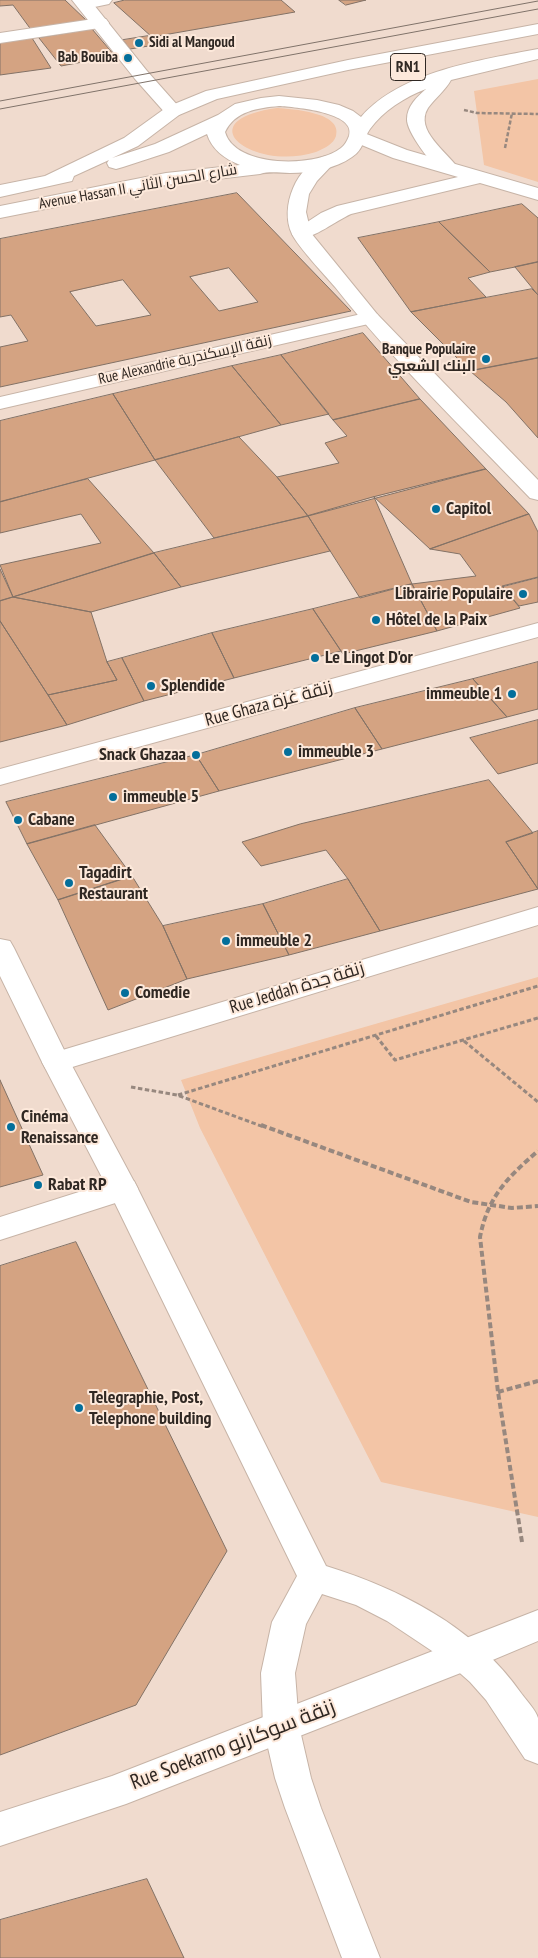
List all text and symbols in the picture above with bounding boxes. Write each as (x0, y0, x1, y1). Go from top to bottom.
place label: Sidi al Mangoud (149, 34, 235, 52)
marker: Sidi al Mangoud (133, 37, 145, 49)
place label: Bab Bouiba (58, 49, 118, 67)
marker: Bab Bouiba (122, 52, 134, 64)
road number: RN1 (390, 54, 426, 80)
street label: Avenue Hassan II شارع الحسن الثاني (37, 161, 239, 213)
street label: Rue Alexandrie زنقة الإسكندرية (97, 331, 273, 389)
place label: Banque Populaire البنك الشعبي (382, 341, 476, 376)
marker: Banque Populaire البنك الشعبي (480, 353, 492, 365)
place label: Capitol (446, 498, 491, 520)
marker: Capitol (430, 503, 442, 515)
place label: Librairie Populaire (395, 583, 513, 605)
marker: Librairie Populaire (517, 588, 529, 600)
place label: Hôtel de la Paix (386, 609, 487, 631)
marker: Hôtel de la Paix (370, 614, 382, 626)
place label: Le Lingot D'or (325, 647, 413, 669)
marker: Le Lingot D'or (309, 652, 321, 664)
place label: Splendide (161, 675, 225, 697)
street label: Rue Ghaza زنقة غزة (203, 677, 335, 731)
marker: Splendide (145, 680, 157, 692)
place label: immeuble 1 (426, 683, 502, 705)
marker: immeuble 1 (506, 688, 518, 700)
place label: immeuble 3 (298, 741, 374, 763)
place label: Snack Ghazaa (99, 744, 186, 766)
marker: immeuble 3 (282, 746, 294, 758)
marker: Snack Ghazaa (190, 749, 202, 761)
place label: immeuble 5 (123, 786, 199, 808)
marker: immeuble 5 (107, 791, 119, 803)
place label: Cabane (28, 809, 75, 831)
marker: Cabane (12, 814, 24, 826)
place label: Tagadirt Restaurant (79, 862, 148, 904)
marker: Tagadirt Restaurant (63, 877, 75, 889)
place label: immeuble 2 (236, 930, 312, 952)
marker: immeuble 2 (220, 935, 232, 947)
street label: Rue Jeddah زنقة جدة (227, 957, 367, 1019)
place label: Comedie (135, 982, 190, 1004)
marker: Comedie (119, 987, 131, 999)
place label: Cinéma Renaissance (21, 1106, 98, 1148)
marker: Cinéma Renaissance (5, 1121, 17, 1133)
place label: Rabat RP (48, 1174, 106, 1196)
marker: Rabat RP (32, 1179, 44, 1191)
place label: Telegraphie, Post, Telephone building (89, 1387, 212, 1430)
marker: Telegraphie, Post, Telephone building (73, 1402, 85, 1414)
street label: Rue Soekarno زنقة سوكارنو (127, 1694, 339, 1796)

